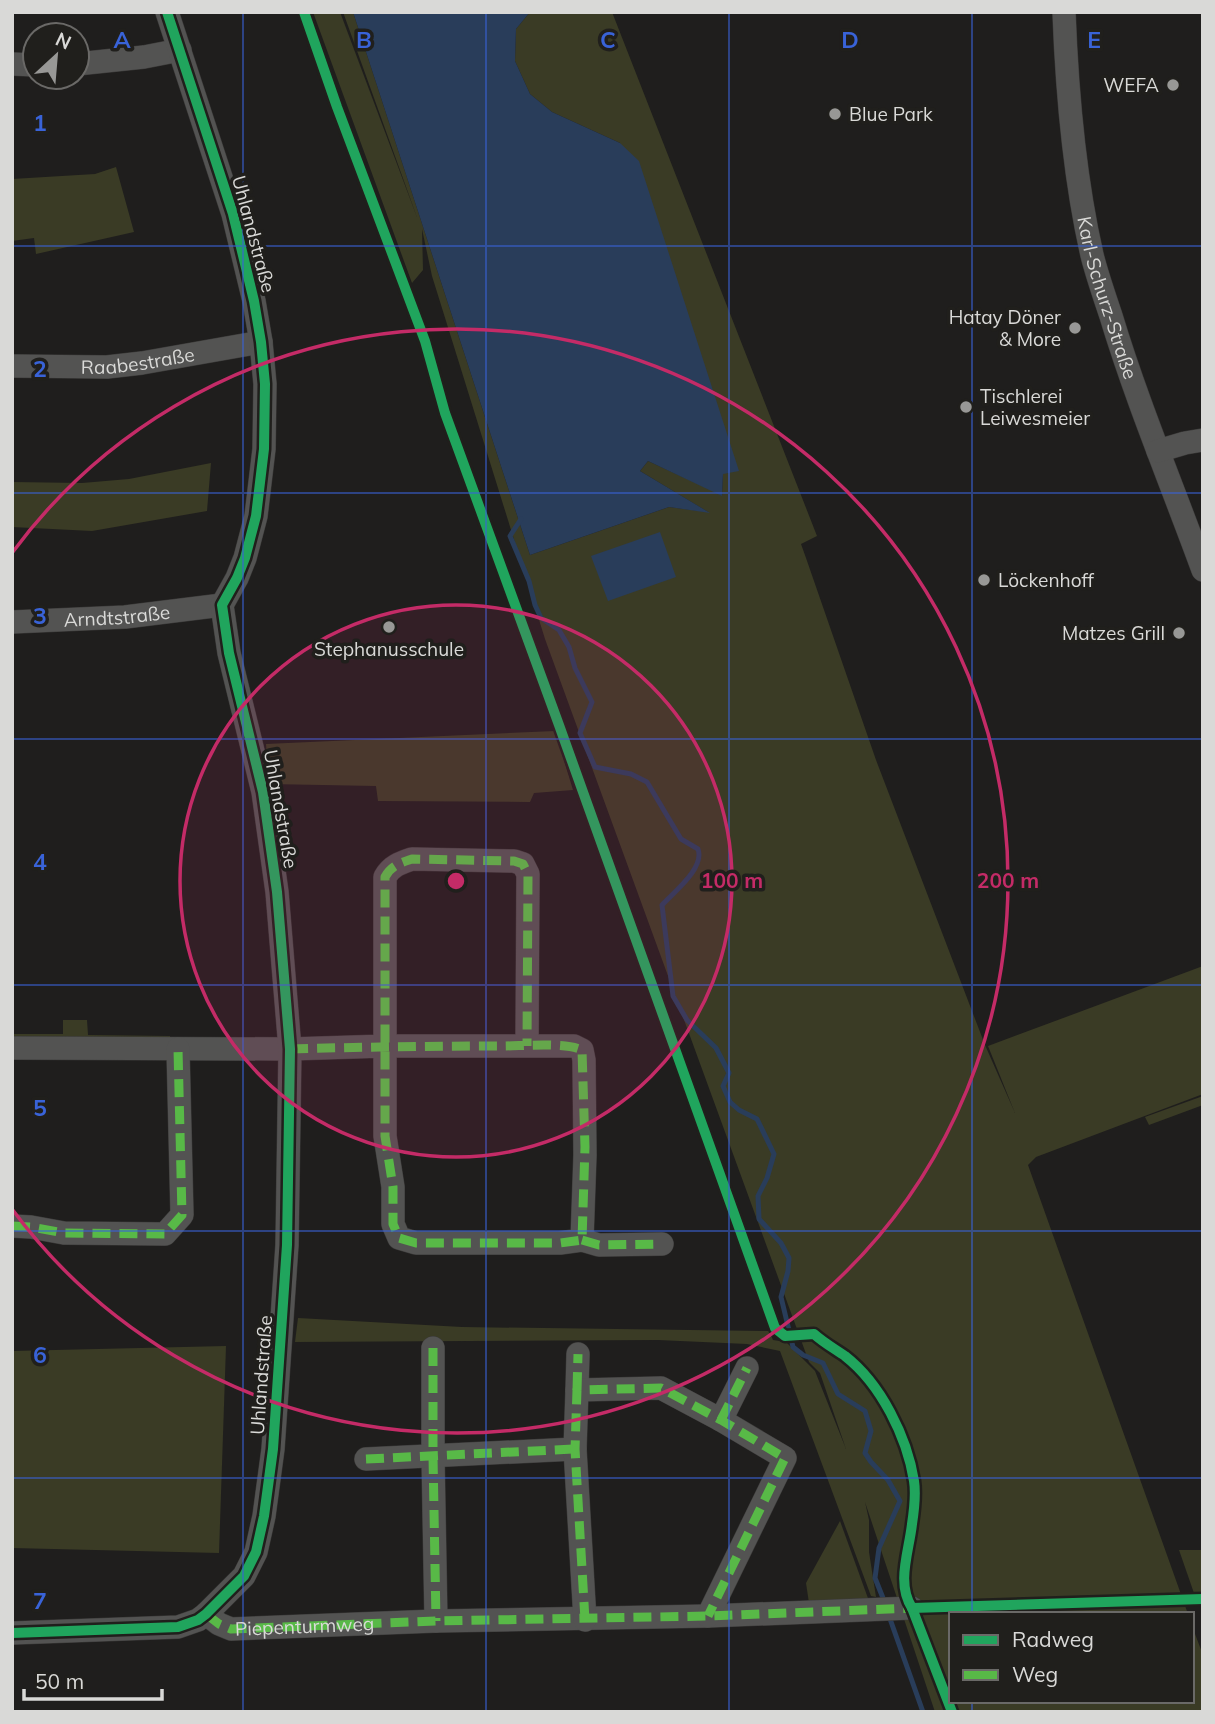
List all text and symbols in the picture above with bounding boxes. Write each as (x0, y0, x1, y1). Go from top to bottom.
north arrow (21, 21, 91, 91)
text: A (113, 25, 131, 54)
text: B (356, 25, 372, 54)
text: C (600, 25, 616, 54)
text: D (841, 25, 859, 54)
text: E (1087, 25, 1101, 54)
text: N (52, 27, 75, 55)
place label: WEFA (1103, 73, 1159, 97)
marker: WEFA (1165, 77, 1181, 93)
place label: Blue Park (849, 102, 933, 126)
marker: Blue Park (827, 106, 843, 122)
text: 1 (33, 108, 47, 137)
street label: Uhlandstraße (227, 173, 281, 295)
street label: Karl-Schurz-Straße (1072, 214, 1143, 382)
place label: Hatay Döner & More (949, 305, 1061, 351)
marker: Hatay Döner & More (1067, 320, 1083, 336)
street label: Raabestraße (81, 342, 196, 379)
text: 2 (33, 354, 47, 383)
place label: Tischlerei Leiwesmeier (980, 384, 1090, 430)
marker: Tischlerei Leiwesmeier (958, 399, 974, 415)
place label: Löckenhoff (998, 568, 1095, 592)
marker: Löckenhoff (976, 572, 992, 588)
street label: Arndtstraße (63, 600, 171, 632)
text: 3 (33, 601, 47, 630)
marker: Stephanusschule (381, 619, 397, 635)
place label: Matzes Grill (1062, 621, 1165, 645)
marker: Matzes Grill (1171, 625, 1187, 641)
place label: Stephanusschule (314, 637, 464, 661)
street label: Uhlandstraße (259, 748, 303, 870)
text: 4 (33, 847, 47, 876)
text: 100 m (701, 867, 763, 893)
text: 200 m (977, 867, 1039, 893)
centre of rings (444, 869, 468, 893)
text: 5 (33, 1093, 47, 1122)
street label: Uhlandstraße (245, 1314, 277, 1436)
text: 6 (33, 1340, 47, 1369)
text: 7 (33, 1586, 47, 1615)
street label: Piepenturmweg (234, 1611, 375, 1641)
legend (949, 1612, 1194, 1703)
text: Radweg (1012, 1626, 1094, 1652)
scale bar (24, 1658, 163, 1702)
text: Weg (1012, 1661, 1058, 1687)
text: 50 m (35, 1668, 84, 1694)

